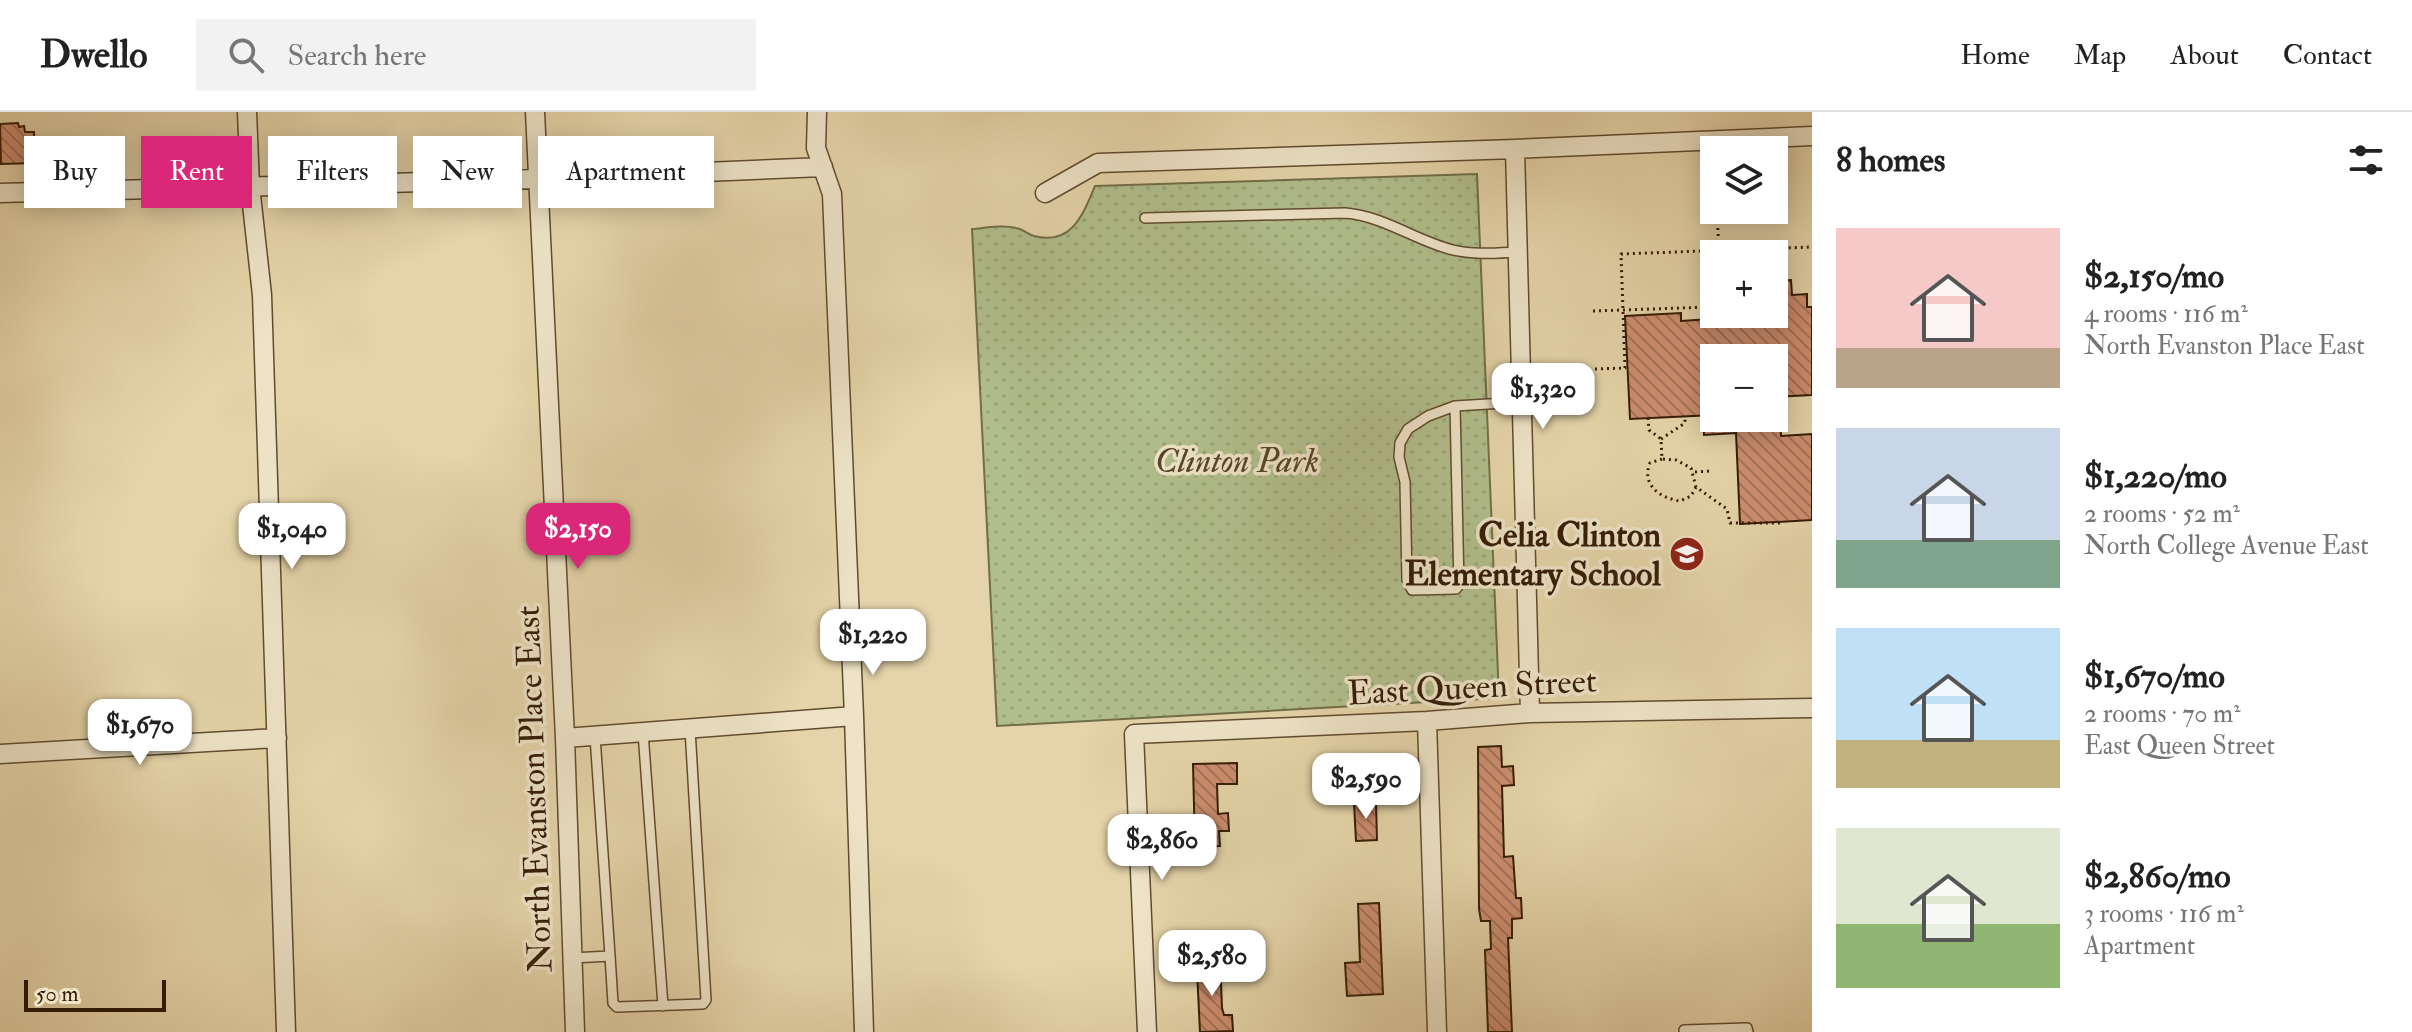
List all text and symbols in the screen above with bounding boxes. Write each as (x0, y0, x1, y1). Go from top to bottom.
search box (196, 19, 756, 91)
text: Dwello (40, 31, 148, 79)
icon: search (224, 33, 268, 77)
text: Search here (288, 37, 426, 74)
text: Home (1960, 38, 2030, 73)
text: Map (2074, 38, 2126, 73)
text: About (2170, 38, 2239, 73)
text: Contact (2283, 38, 2372, 73)
chip: Buy (24, 136, 125, 208)
chip: Rent (141, 136, 252, 208)
chip: Filters (268, 136, 397, 208)
chip: New (413, 136, 522, 208)
chip: Apartment (538, 136, 714, 208)
map controls (1700, 136, 1788, 432)
button: layers (1700, 136, 1788, 224)
icon: filters (2344, 138, 2388, 182)
text: 8 homes (1836, 139, 1945, 182)
button: + (1700, 240, 1788, 328)
text: $2,150/mo (2084, 255, 2224, 298)
icon: home (1900, 260, 1996, 356)
text: 4 rooms · 116 m² (2084, 298, 2248, 330)
text: North Evanston Place East (2084, 330, 2365, 362)
button: − (1700, 344, 1788, 432)
pin: $1,320 (1478, 363, 1608, 431)
text: $1,320 (1510, 373, 1576, 405)
park label: Clinton Park (1155, 440, 1319, 483)
text: $1,220/mo (2084, 455, 2227, 498)
icon: home (1900, 460, 1996, 556)
text: 2 rooms · 52 m² (2084, 498, 2240, 530)
pin: $1,040 (227, 503, 357, 571)
pin: $2,150 (513, 503, 643, 571)
text: $1,040 (257, 513, 327, 545)
text: $2,150 (544, 513, 612, 545)
place label: Celia Clinton Elementary School (1404, 514, 1661, 596)
text: North College Avenue East (2084, 530, 2369, 562)
school or university icon: Celia Clinton Elementary School (1668, 535, 1706, 573)
street label: North Evanston Place East (507, 605, 562, 973)
pin: $1,220 (808, 609, 938, 677)
text: $1,220 (838, 619, 908, 651)
text: $1,670/mo (2084, 655, 2225, 698)
street label: East Queen Street (1346, 659, 1598, 716)
icon: home (1900, 660, 1996, 756)
text: 2 rooms · 70 m² (2084, 698, 2241, 730)
pin: $1,670 (75, 699, 205, 767)
text: $1,670 (106, 709, 174, 741)
text: East Queen Street (2084, 730, 2275, 762)
pin: $2,590 (1301, 753, 1431, 821)
text: $2,590 (1330, 763, 1402, 795)
pin: $2,860 (1097, 814, 1227, 882)
text: $2,860 (1126, 824, 1198, 856)
text: $2,860/mo (2084, 855, 2231, 898)
icon: home (1900, 860, 1996, 956)
text: 3 rooms · 116 m² (2084, 898, 2244, 930)
pin: $2,580 (1147, 930, 1277, 998)
text: Apartment (2084, 930, 2195, 962)
text: $2,580 (1177, 940, 1247, 972)
scale bar (24, 976, 166, 1012)
text: 50 m (36, 980, 78, 1008)

